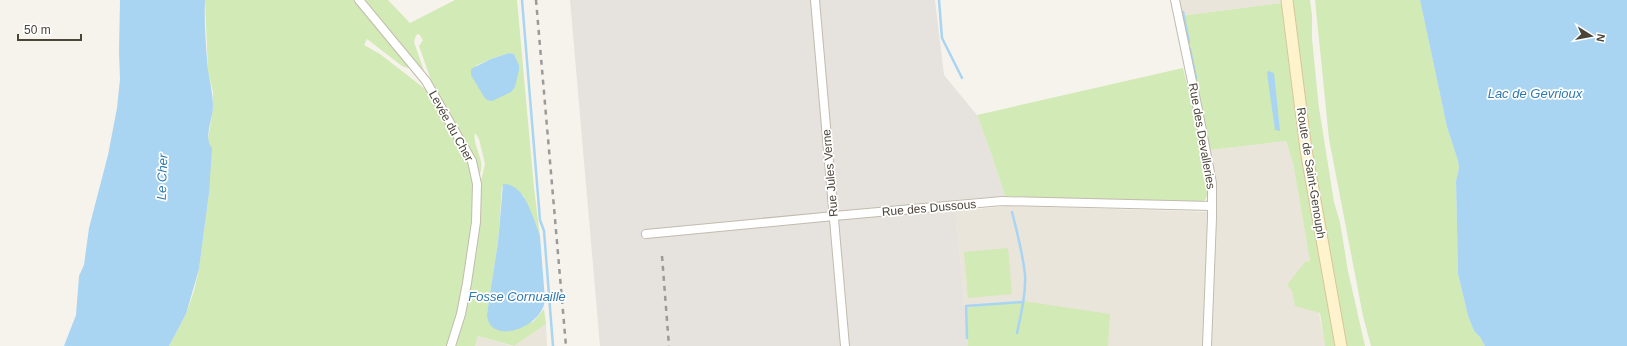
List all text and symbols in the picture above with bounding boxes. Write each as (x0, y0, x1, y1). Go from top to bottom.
scale bar (18, 16, 81, 42)
north arrow (1571, 16, 1611, 56)
text: 50 m (24, 23, 51, 37)
text: N (1594, 33, 1607, 43)
street label: Rue des Devalleries (1186, 82, 1218, 190)
water label: Lac de Gevrioux (1488, 86, 1583, 101)
street label: Levée du Cher (426, 88, 476, 164)
street label: Route de Saint-Genouph (1294, 106, 1328, 240)
street label: Rue Jules Verne (819, 128, 841, 217)
water label: Le Cher (154, 153, 170, 200)
street label: Rue des Dussous (881, 197, 977, 219)
water label: Fosse Cornuaille (468, 289, 566, 304)

